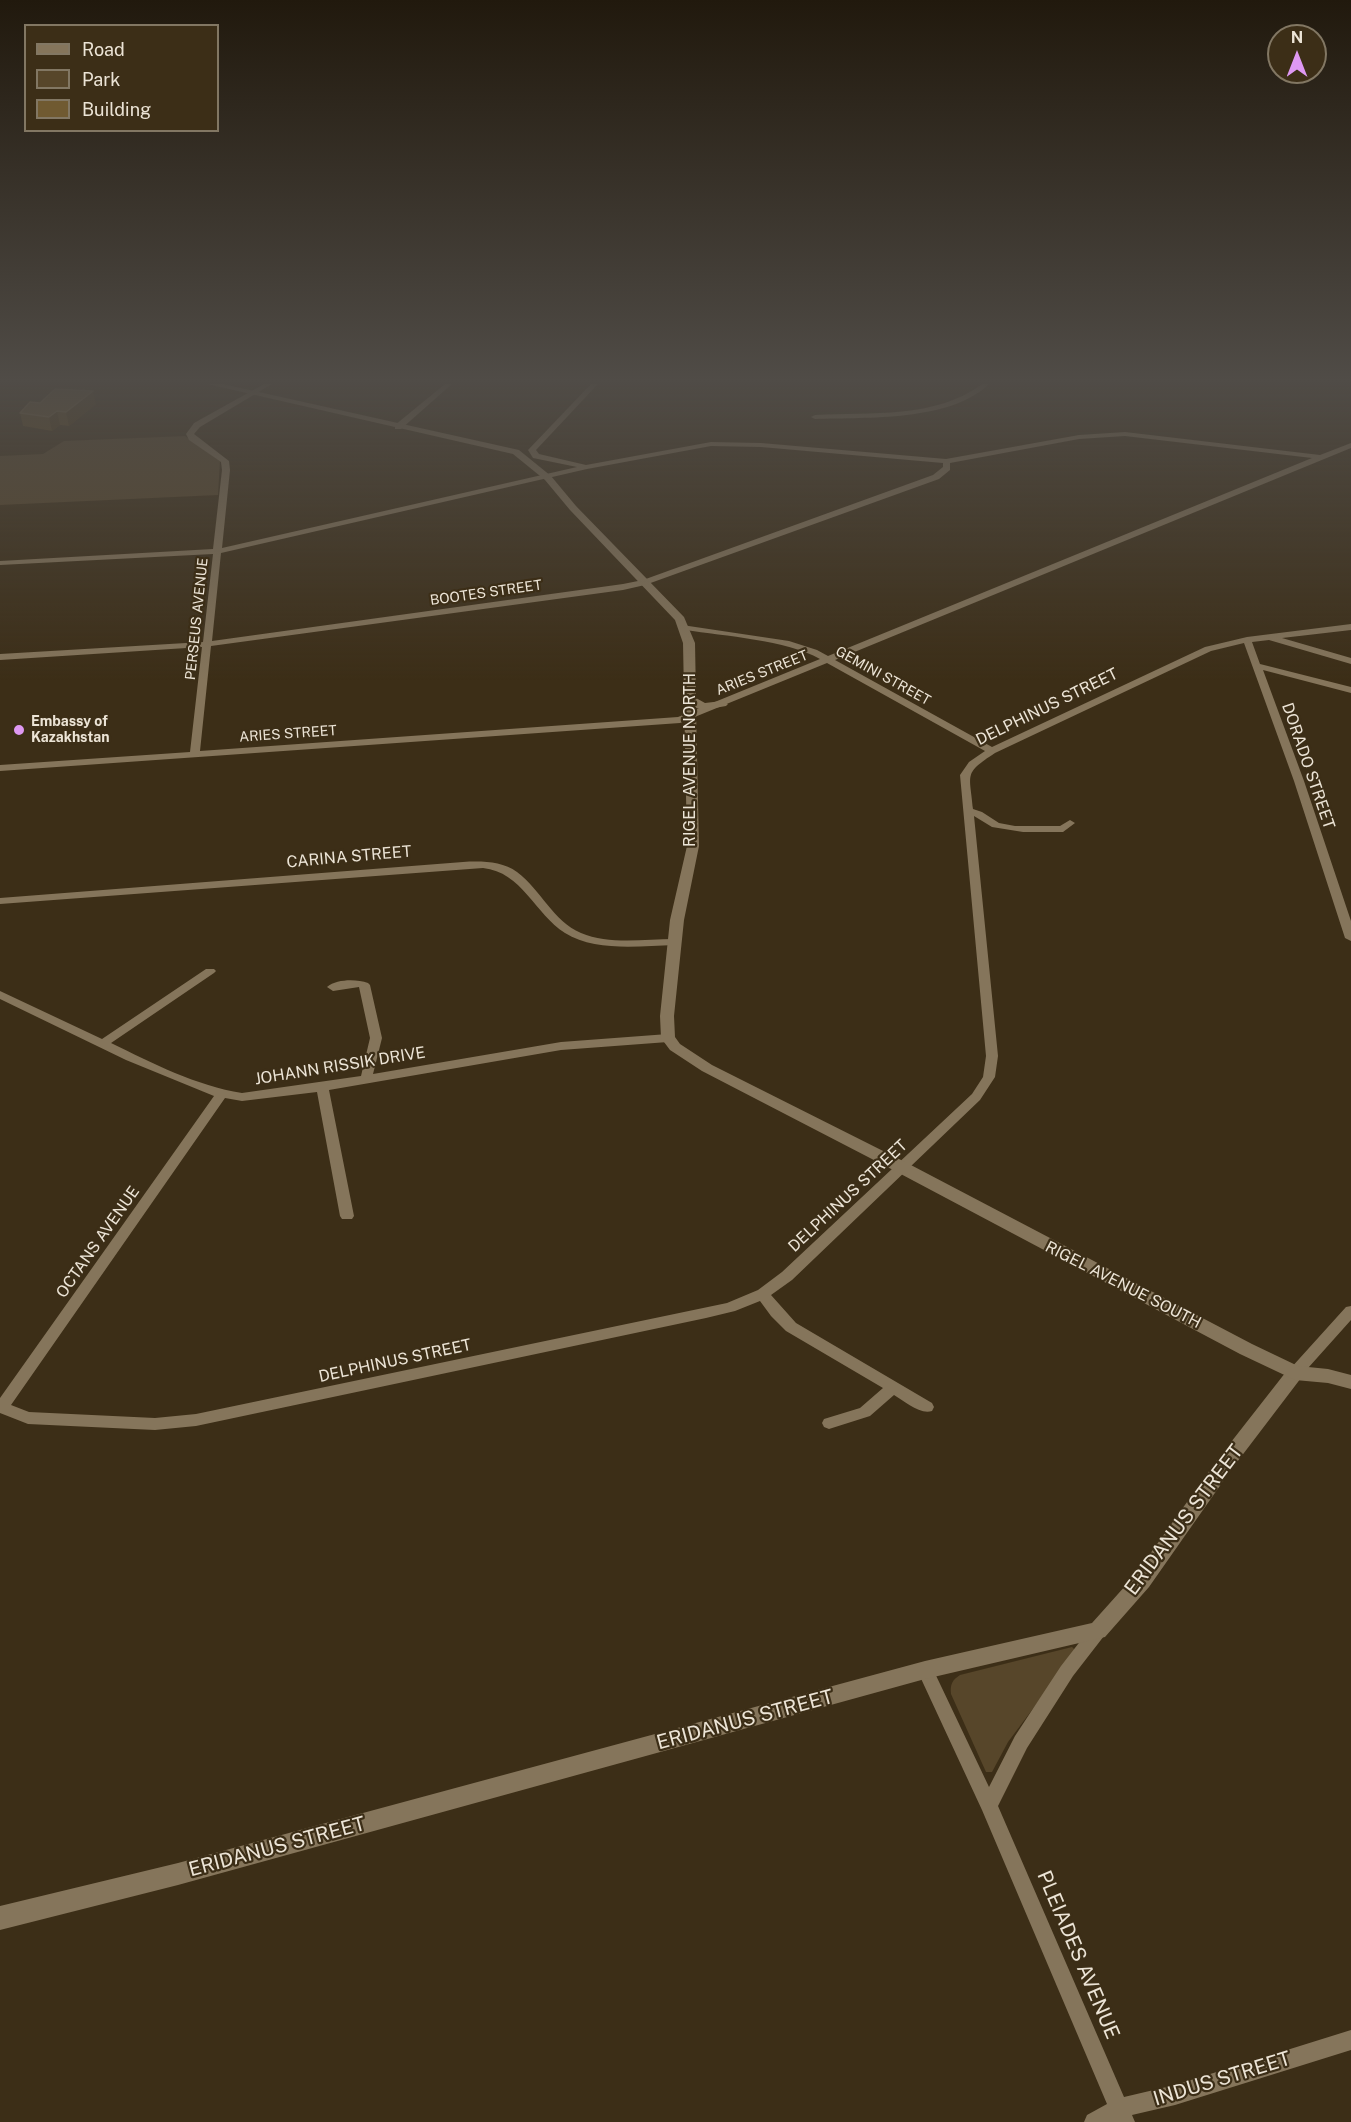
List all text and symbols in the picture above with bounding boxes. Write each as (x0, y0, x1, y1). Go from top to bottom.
legend (24, 24, 219, 132)
north arrow (1267, 24, 1327, 84)
text: N (1291, 28, 1303, 47)
text: Road (82, 39, 125, 60)
text: Park (82, 69, 120, 90)
text: Building (82, 99, 151, 120)
street label: PERSEUS AVENUE (182, 557, 212, 681)
street label: BOOTES STREET (429, 577, 543, 609)
street label: GEMINI STREET (832, 643, 934, 709)
street label: ARIES STREET (713, 647, 811, 699)
street label: DELPHINUS STREET (973, 664, 1121, 750)
street label: RIGEL AVENUE NORTH (680, 673, 700, 847)
street label: DORADO STREET (1277, 700, 1339, 832)
place label: Embassy of Kazakhstan (31, 714, 109, 746)
street label: ARIES STREET (239, 722, 337, 746)
marker: Embassy of Kazakhstan (12, 723, 26, 737)
street label: CARINA STREET (286, 842, 412, 872)
street label: JOHANN RISSIK DRIVE (253, 1043, 427, 1089)
street label: DELPHINUS STREET (785, 1136, 911, 1256)
street label: OCTANS AVENUE (52, 1182, 144, 1302)
street label: RIGEL AVENUE SOUTH (1042, 1237, 1204, 1333)
street label: DELPHINUS STREET (317, 1335, 473, 1387)
street label: ERIDANUS STREET (1120, 1440, 1248, 1600)
street label: ERIDANUS STREET (654, 1685, 836, 1755)
street label: ERIDANUS STREET (186, 1812, 368, 1882)
street label: PLEIADES AVENUE (1032, 1867, 1124, 2043)
street label: INDUS STREET (1150, 2047, 1294, 2111)

